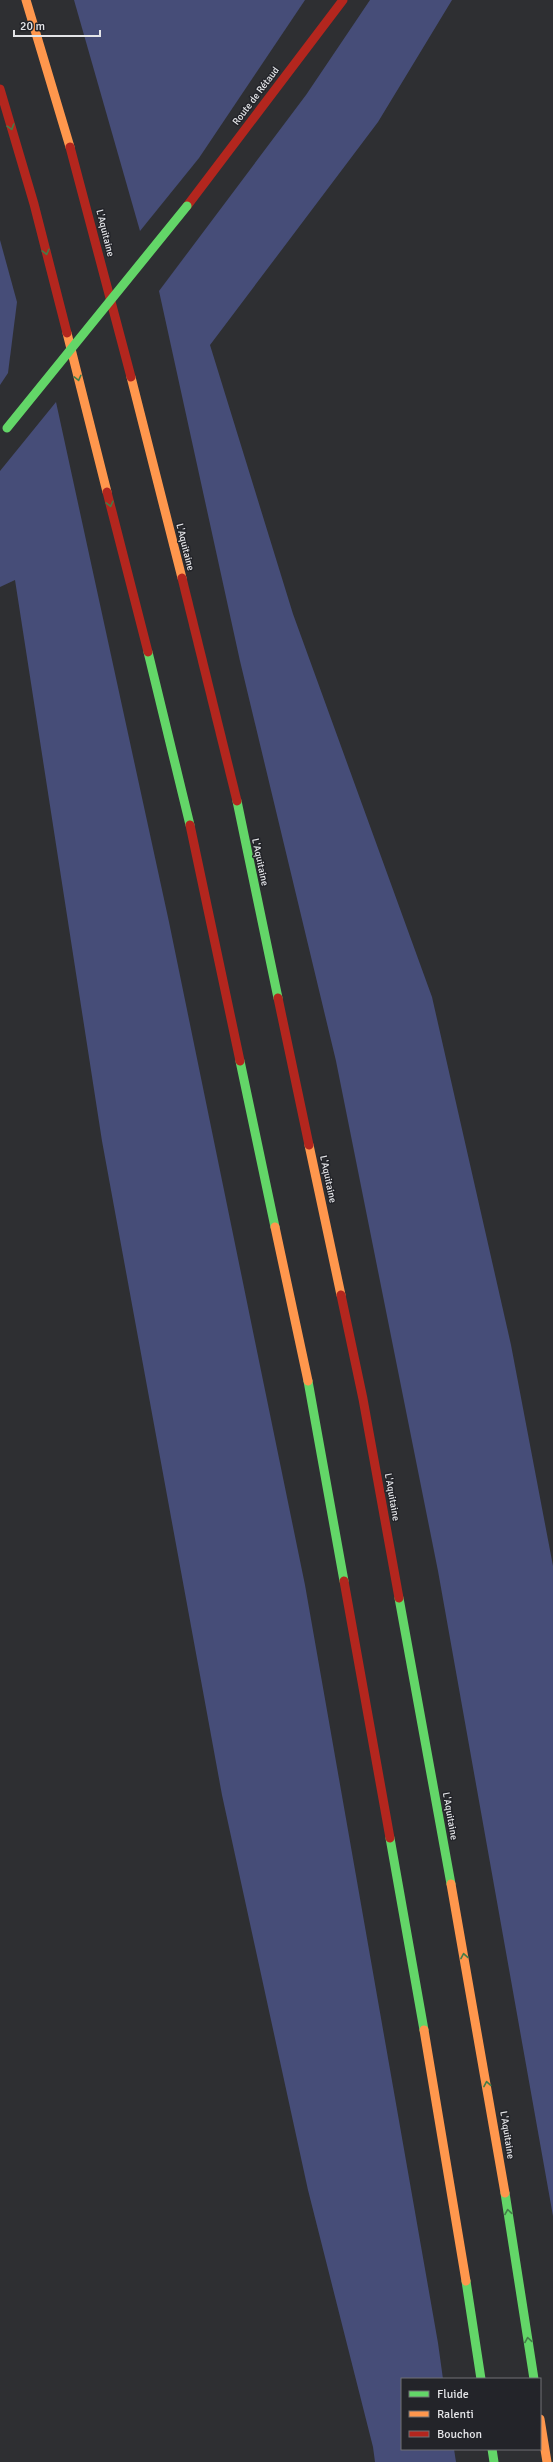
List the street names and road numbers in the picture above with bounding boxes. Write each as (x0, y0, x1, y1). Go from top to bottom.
street label: Route de Rétaud (230, 64, 282, 128)
street label: L'Aquitaine (93, 208, 117, 258)
street label: L'Aquitaine (173, 522, 197, 572)
street label: L'Aquitaine (249, 837, 271, 887)
street label: L'Aquitaine (317, 1154, 339, 1204)
street label: L'Aquitaine (382, 1472, 402, 1522)
street label: L'Aquitaine (440, 1791, 460, 1841)
street label: L'Aquitaine (497, 2110, 517, 2160)

